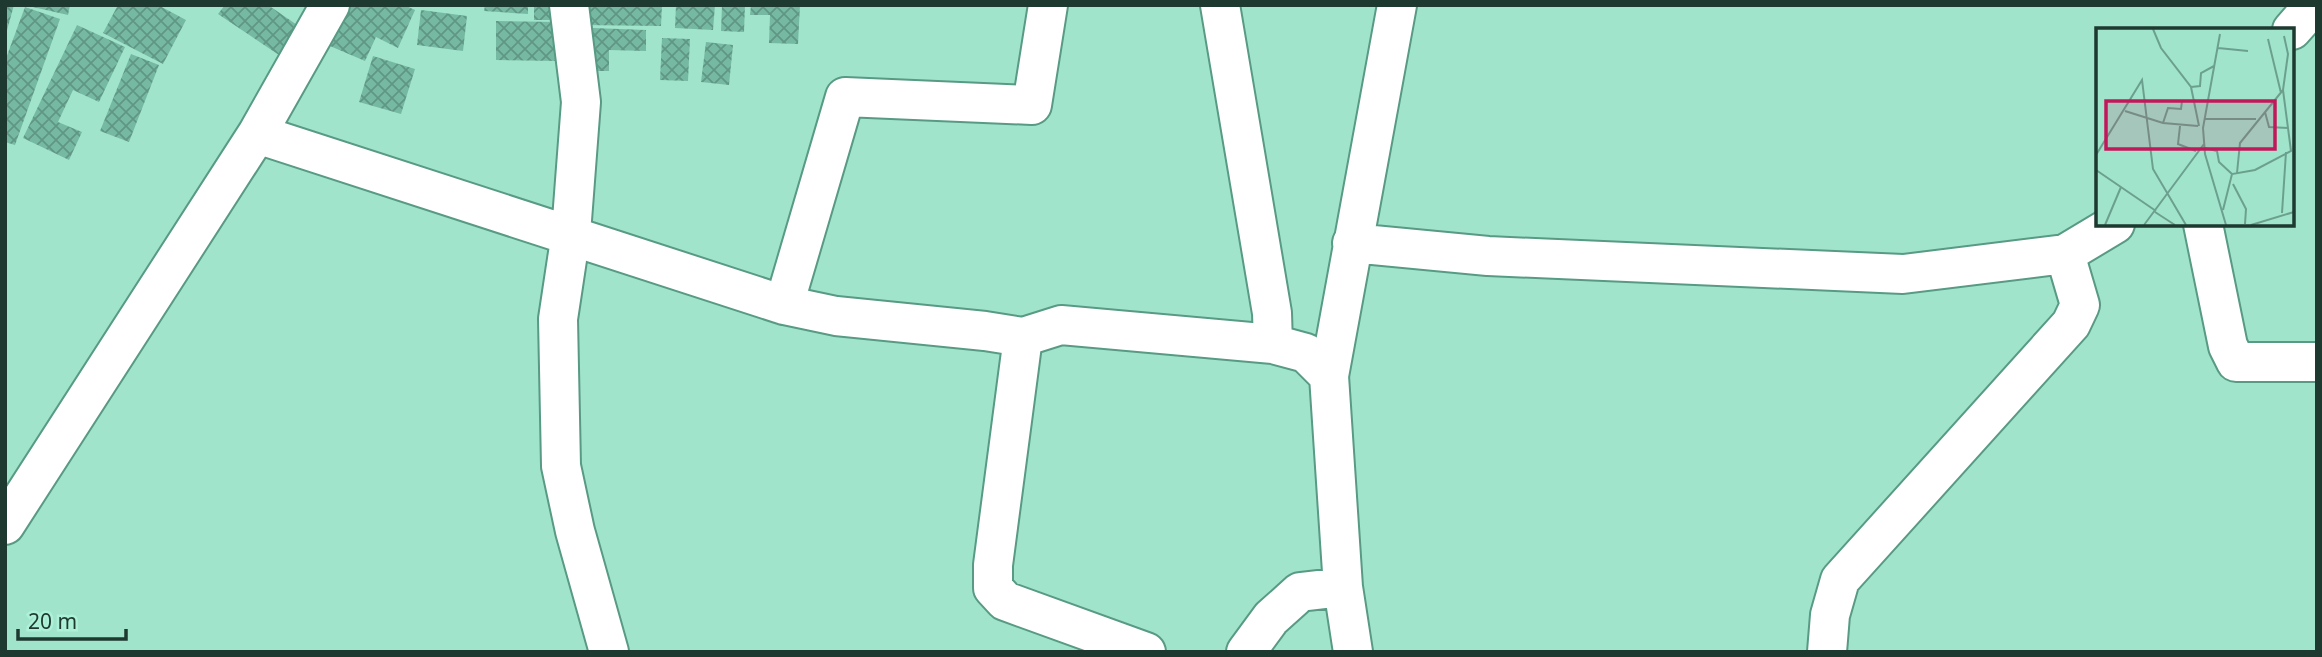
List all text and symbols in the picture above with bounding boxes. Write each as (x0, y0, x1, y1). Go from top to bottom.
inset map (2096, 28, 2294, 226)
scale bar (18, 598, 126, 642)
text: 20 m (28, 607, 77, 635)

